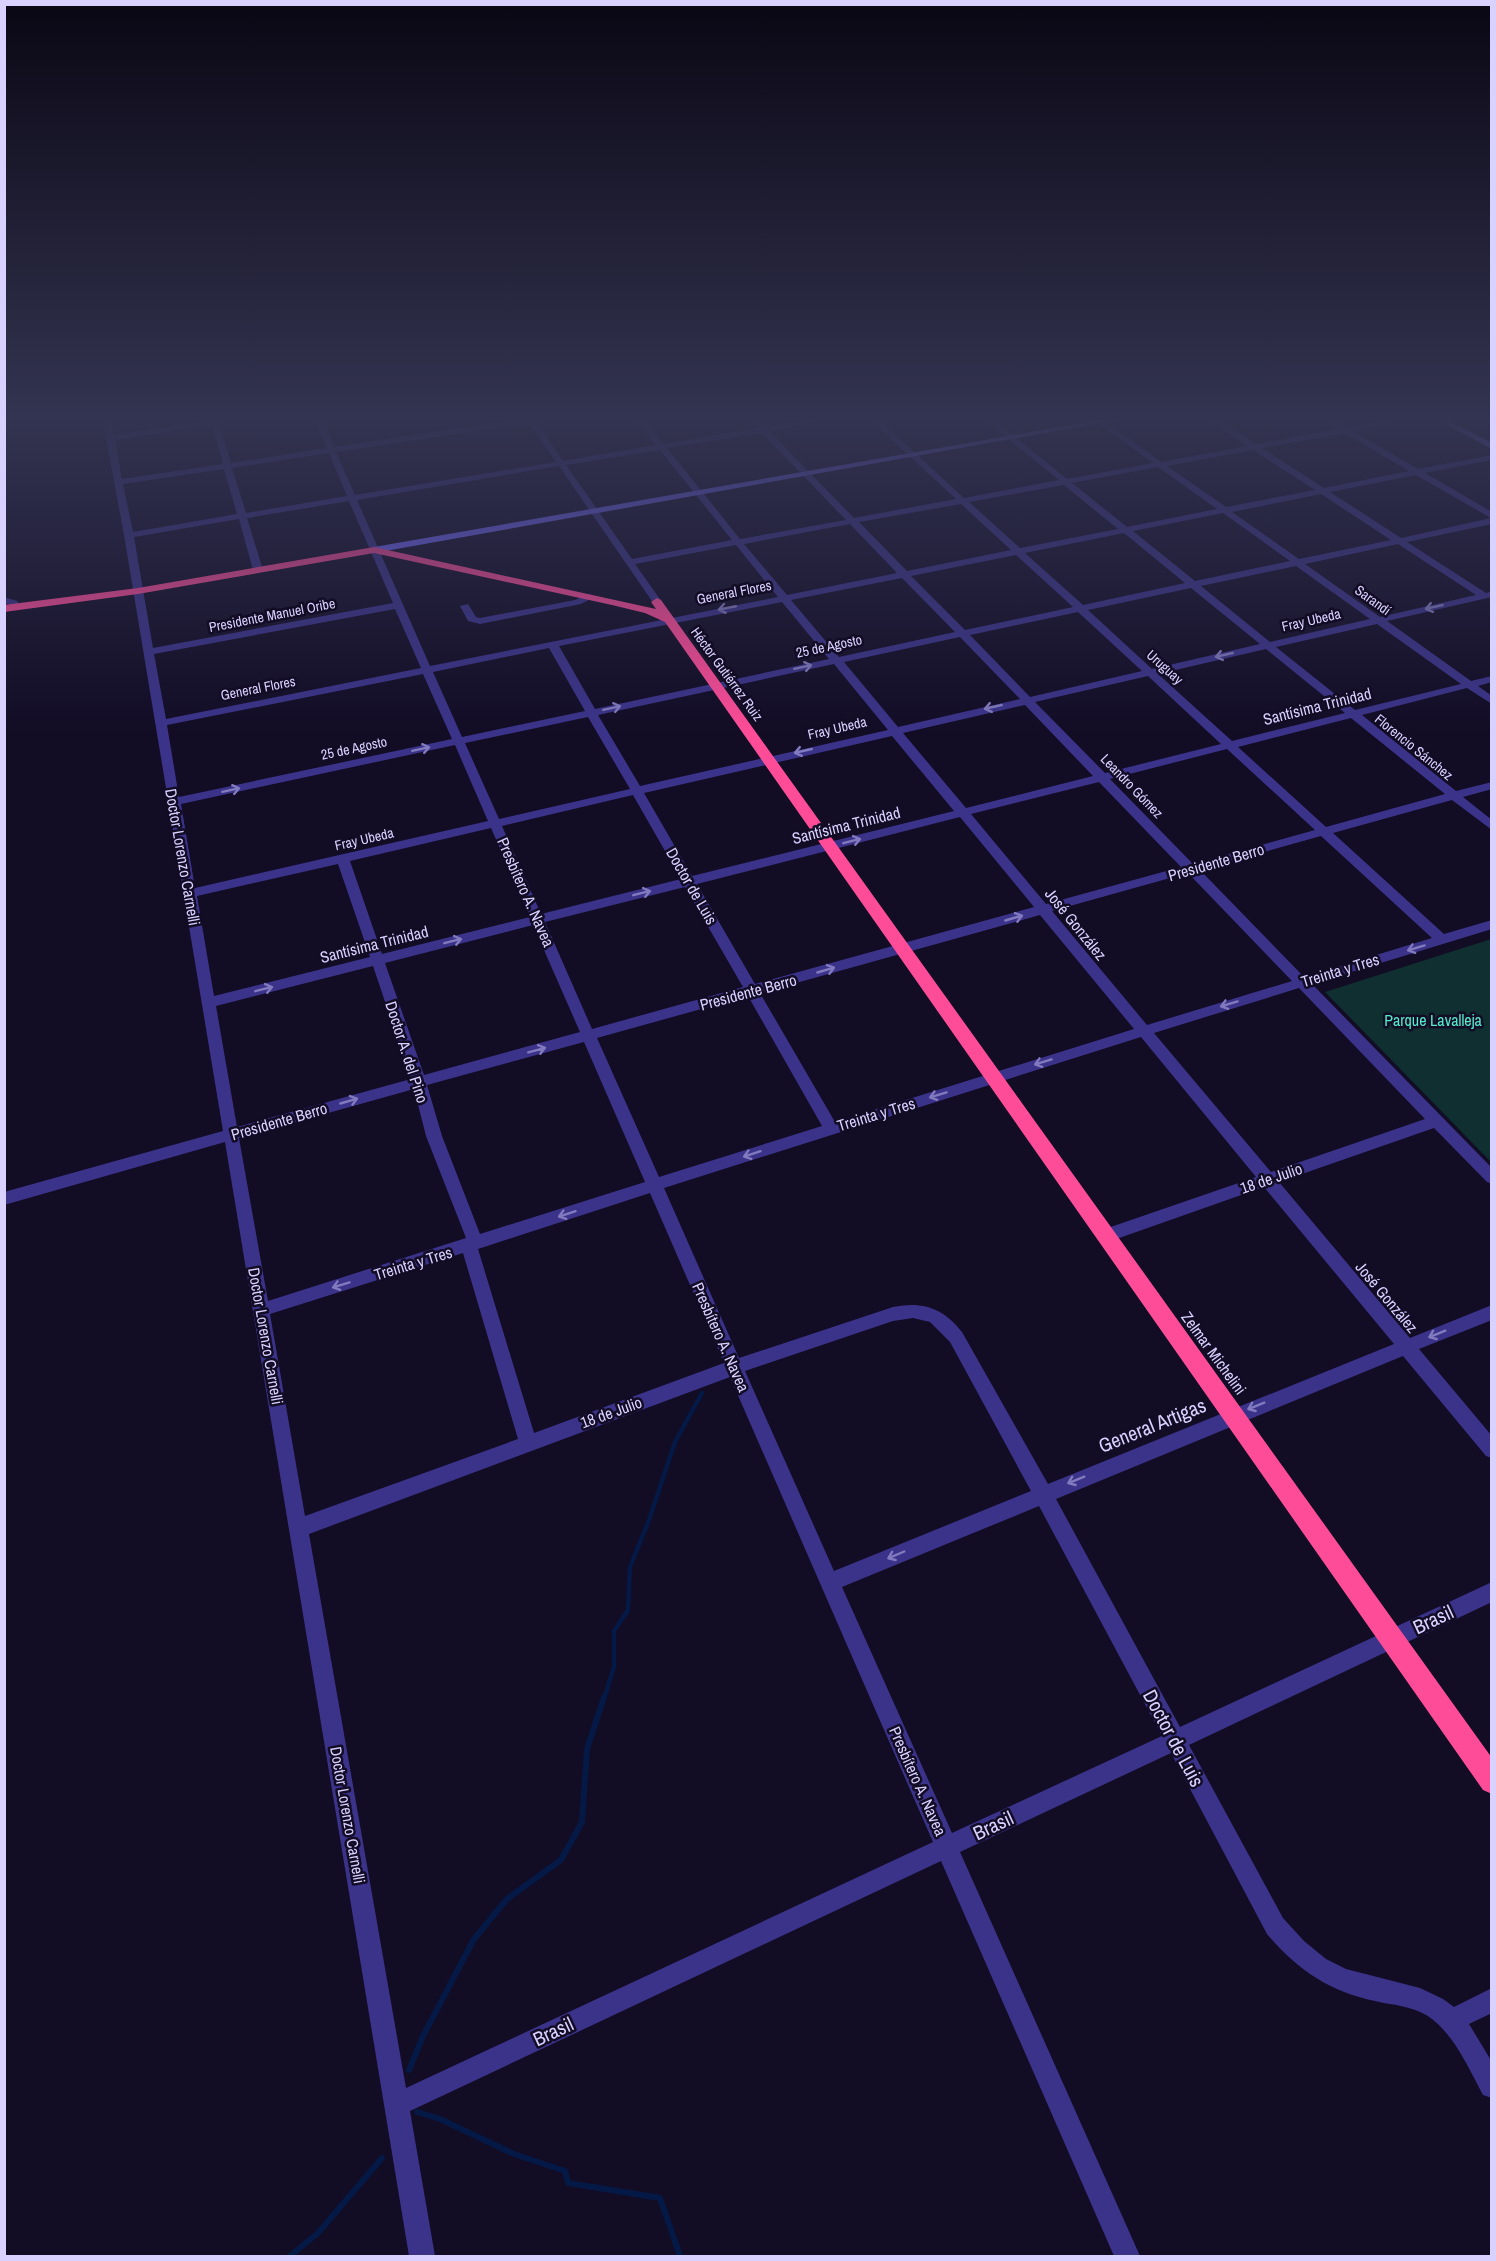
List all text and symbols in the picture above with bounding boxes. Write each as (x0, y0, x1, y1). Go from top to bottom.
street label: General Flores (695, 576, 773, 608)
street label: Sarandí (1351, 581, 1395, 620)
street label: Presidente Manuel Oribe (207, 594, 337, 636)
one-way arrow (1425, 601, 1444, 613)
one-way arrow (717, 603, 736, 615)
street label: Fray Ubeda (1280, 604, 1343, 636)
street label: Héctor Gutiérrez Ruiz (687, 624, 767, 725)
street label: 25 de Agosto (794, 630, 864, 662)
street label: Uruguay (1143, 646, 1187, 688)
one-way arrow (1215, 650, 1234, 662)
one-way arrow (792, 661, 812, 672)
street label: General Flores (219, 672, 297, 704)
street label: Santísima Trinidad (1261, 682, 1373, 730)
one-way arrow (602, 702, 621, 713)
one-way arrow (984, 702, 1003, 713)
street label: Florencio Sánchez (1371, 710, 1457, 784)
street label: Fray Ubeda (806, 712, 869, 744)
street label: 25 de Agosto (319, 732, 389, 764)
one-way arrow (412, 743, 431, 755)
one-way arrow (794, 746, 813, 758)
street label: Leandro Gómez (1097, 750, 1167, 822)
one-way arrow (220, 784, 240, 795)
street label: Doctor Lorenzo Carnelli (160, 787, 206, 927)
street label: Santísima Trinidad (790, 801, 902, 849)
street label: Fray Ubeda (333, 823, 396, 855)
street label: Presbítero A. Navea (492, 834, 560, 951)
one-way arrow (842, 834, 861, 846)
street label: Presidente Berro (1165, 838, 1267, 886)
street label: Doctor de Luis (661, 844, 723, 928)
street label: José González (1040, 883, 1112, 965)
one-way arrow (633, 887, 652, 898)
one-way arrow (1004, 912, 1023, 923)
street label: Santísima Trinidad (318, 920, 430, 968)
one-way arrow (444, 935, 463, 947)
one-way arrow (1407, 943, 1426, 954)
street label: Treinta y Tres (1298, 948, 1382, 992)
one-way arrow (816, 964, 835, 975)
street label: Presidente Berro (697, 969, 799, 1015)
one-way arrow (254, 982, 273, 994)
street label: Doctor A. del Pino (380, 998, 434, 1106)
one-way arrow (1220, 999, 1239, 1010)
park label: Parque Lavalleja (1384, 1009, 1483, 1031)
one-way arrow (527, 1044, 546, 1055)
one-way arrow (1034, 1057, 1053, 1068)
one-way arrow (929, 1090, 948, 1101)
street label: Treinta y Tres (834, 1092, 918, 1136)
one-way arrow (339, 1095, 358, 1107)
street label: Presidente Berro (228, 1097, 330, 1145)
one-way arrow (743, 1149, 762, 1160)
street label: 18 de Julio (1237, 1157, 1305, 1199)
one-way arrow (558, 1209, 577, 1220)
street label: Treinta y Tres (371, 1241, 455, 1285)
street label: José González (1351, 1257, 1424, 1338)
street label: Doctor Lorenzo Carnelli (243, 1266, 289, 1406)
street label: Presbítero A. Navea (687, 1279, 755, 1396)
one-way arrow (332, 1281, 351, 1292)
street label: Zelmar Michelini (1176, 1307, 1252, 1399)
one-way arrow (1429, 1329, 1447, 1340)
street label: 18 de Julio (577, 1391, 645, 1433)
street label: General Artigas (1094, 1391, 1210, 1459)
one-way arrow (1248, 1401, 1266, 1412)
one-way arrow (1067, 1475, 1086, 1486)
one-way arrow (887, 1550, 905, 1561)
street label: Brasil (1408, 1598, 1458, 1640)
street label: Doctor de Luis (1137, 1685, 1211, 1791)
street label: Presbítero A. Navea (884, 1723, 952, 1840)
street label: Doctor Lorenzo Carnelli (325, 1745, 371, 1885)
street label: Brasil (968, 1804, 1018, 1846)
street label: Brasil (528, 2010, 578, 2052)

